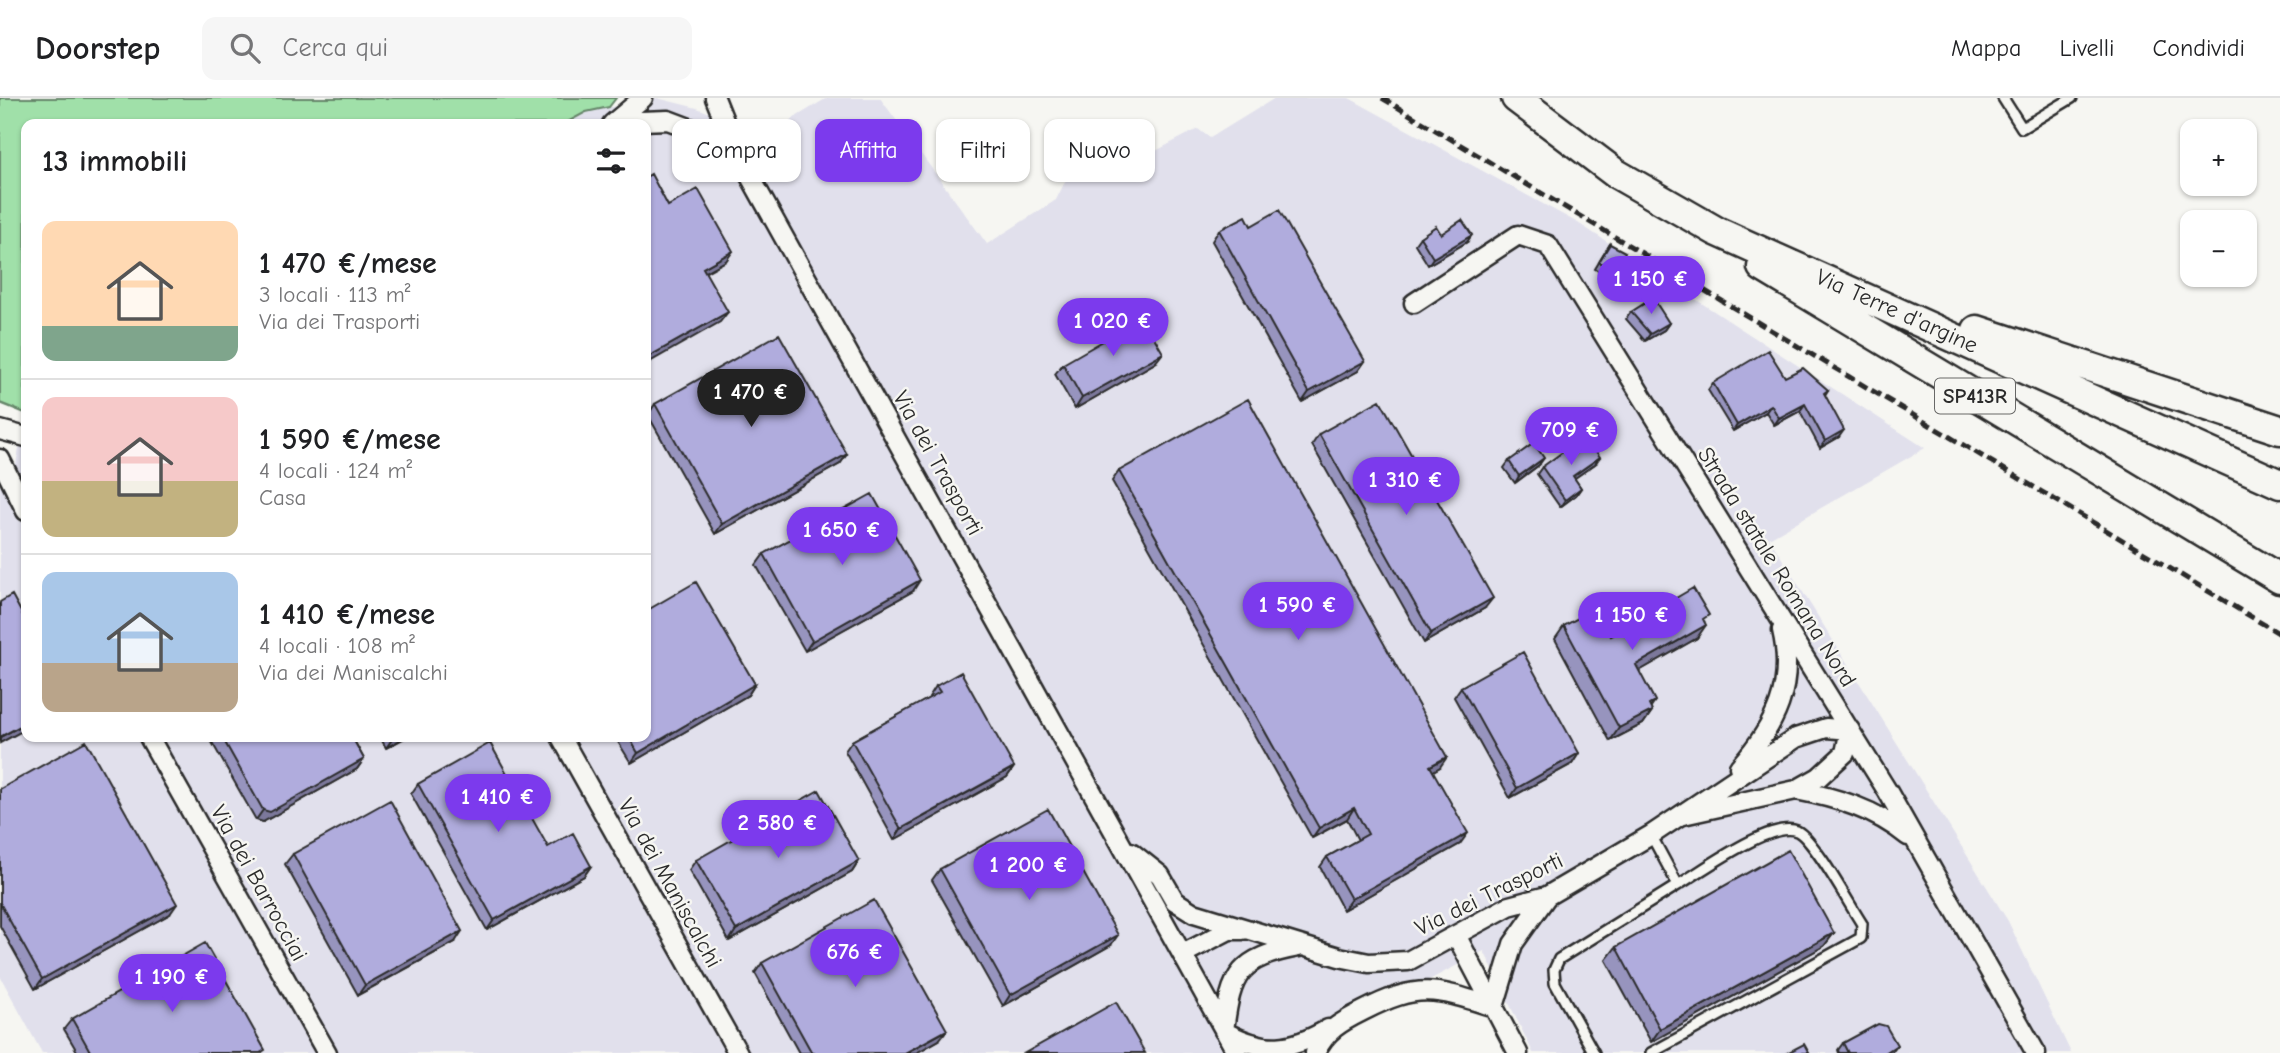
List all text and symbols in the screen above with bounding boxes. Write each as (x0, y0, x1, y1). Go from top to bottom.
search box (202, 17, 692, 80)
text: Doorstep (35, 29, 160, 67)
icon: search (226, 29, 264, 67)
text: Cerca qui (282, 33, 388, 63)
text: Mappa (1951, 34, 2021, 62)
text: Livelli (2059, 34, 2114, 62)
text: Condividi (2152, 34, 2245, 62)
chip: Compra (672, 119, 801, 182)
chip: Affitta (815, 119, 922, 182)
chip: Filtri (936, 119, 1030, 182)
chip: Nuovo (1044, 119, 1155, 182)
map controls (2180, 119, 2257, 287)
button: + (2180, 119, 2257, 196)
icon: filters (592, 142, 630, 180)
text: 13 immobili (42, 144, 187, 179)
button: − (2180, 210, 2257, 287)
text: 1 470 €/mese (259, 246, 437, 281)
icon: home (98, 249, 182, 333)
pin: 1 150 € (1586, 256, 1716, 316)
street label: Via Terre d'argine (1812, 263, 1982, 359)
text: 1 150 € (1613, 265, 1689, 292)
text: 3 locali · 113 m² (259, 281, 410, 308)
pin: 1 020 € (1048, 299, 1178, 358)
text: 1 020 € (1073, 307, 1153, 334)
text: Via dei Trasporti (259, 308, 420, 335)
pin: 1 470 € (686, 370, 816, 429)
text: 1 470 € (713, 378, 789, 405)
road number: SP413R (1935, 378, 2015, 414)
street label: Via dei Trasporti (887, 386, 989, 540)
pin: 709 € (1522, 408, 1620, 467)
text: 709 € (1541, 416, 1601, 443)
text: 1 590 €/mese (259, 422, 441, 457)
icon: home (98, 425, 182, 509)
street label: Strada statale Romana Nord (1692, 442, 1862, 692)
text: 4 locali · 124 m² (259, 457, 412, 484)
pin: 1 310 € (1341, 458, 1471, 517)
text: 1 310 € (1369, 466, 1443, 493)
text: Casa (259, 484, 306, 511)
pin: 1 650 € (777, 508, 907, 567)
text: 1 650 € (803, 516, 881, 543)
pin: 1 590 € (1233, 582, 1363, 642)
text: 1 590 € (1259, 591, 1337, 618)
pin: 1 150 € (1567, 592, 1697, 652)
text: 1 410 €/mese (259, 597, 435, 632)
icon: home (98, 600, 182, 684)
text: 1 150 € (1594, 601, 1670, 628)
text: 4 locali · 108 m² (259, 632, 415, 659)
text: Via dei Maniscalchi (259, 659, 448, 686)
pin: 1 410 € (433, 774, 563, 834)
text: 1 410 € (461, 783, 535, 810)
street label: Via dei Maniscalchi (612, 794, 728, 972)
street label: Via dei Barrocciai (205, 800, 313, 966)
pin: 2 580 € (713, 800, 843, 860)
text: 2 580 € (738, 809, 818, 836)
pin: 1 200 € (964, 842, 1094, 902)
street label: Via dei Trasporti (1411, 847, 1567, 941)
text: 1 200 € (989, 851, 1069, 878)
pin: 676 € (806, 930, 904, 989)
text: 676 € (826, 938, 884, 965)
pin: 1 190 € (107, 954, 237, 1014)
text: 1 190 € (134, 963, 210, 990)

